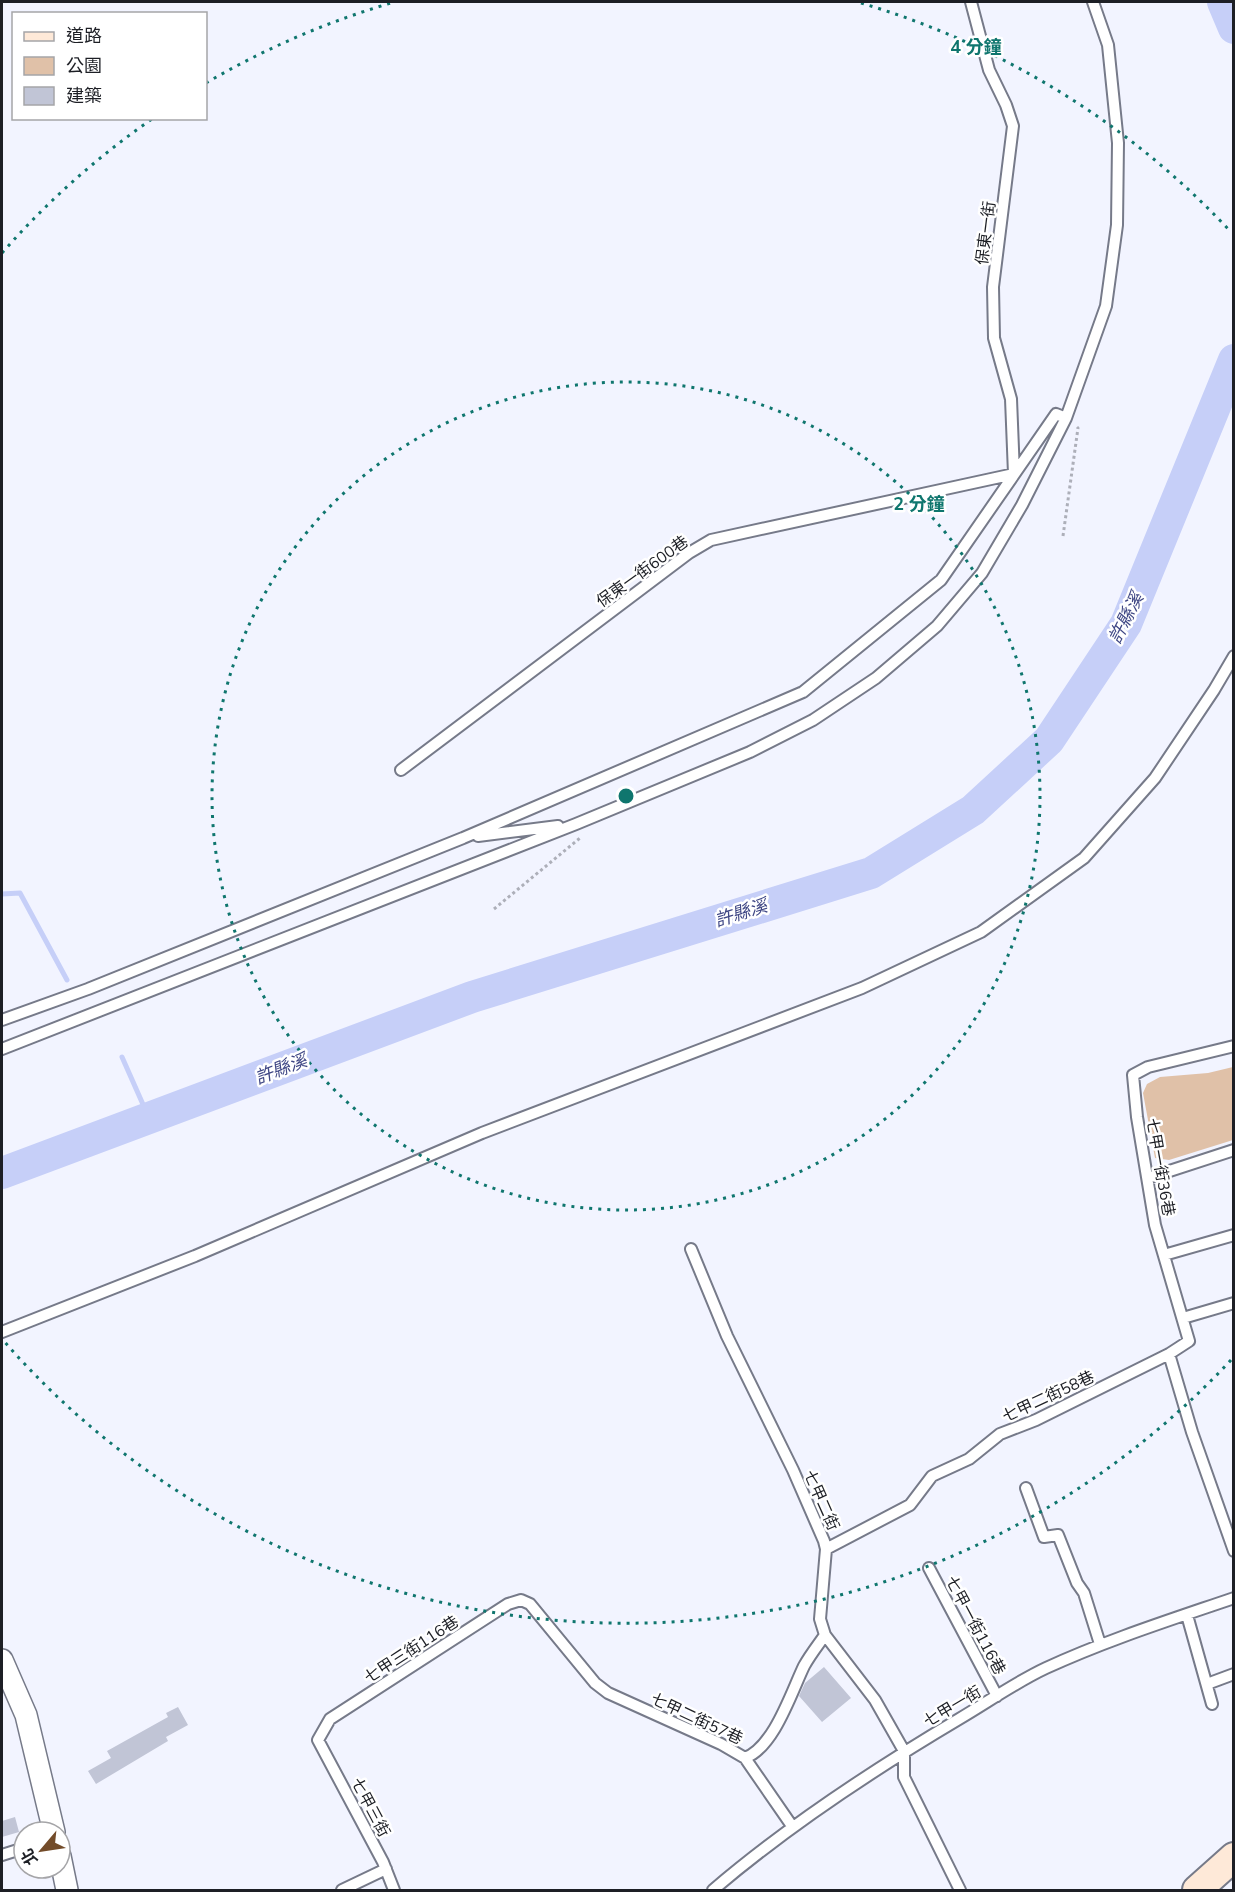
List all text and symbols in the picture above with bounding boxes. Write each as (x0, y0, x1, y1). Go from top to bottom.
legend (12, 12, 207, 120)
text: 道路 (66, 24, 102, 48)
text: 4 分鐘 (950, 35, 1002, 59)
text: 公園 (66, 54, 102, 78)
text: 建築 (66, 84, 102, 108)
street label: 保東一街 (971, 200, 1001, 266)
text: 2 分鐘 (893, 492, 945, 516)
street label: 保東一街600巷 (592, 531, 693, 613)
water label: 許縣溪 (1103, 586, 1150, 648)
centre of rings (616, 786, 636, 806)
water label: 許縣溪 (712, 893, 773, 932)
water label: 許縣溪 (251, 1047, 313, 1090)
street label: 七甲一街36巷 (1141, 1116, 1179, 1218)
street label: 七甲二街58巷 (999, 1366, 1098, 1428)
street label: 七甲二街 (798, 1467, 844, 1534)
street label: 七甲一街116巷 (940, 1572, 1010, 1679)
street label: 七甲三街116巷 (360, 1611, 463, 1689)
street label: 七甲一街 (919, 1681, 986, 1733)
street label: 七甲二街57巷 (647, 1688, 746, 1750)
street label: 七甲三街 (345, 1774, 395, 1841)
north arrow (12, 1820, 72, 1880)
text: 北 (16, 1844, 43, 1869)

